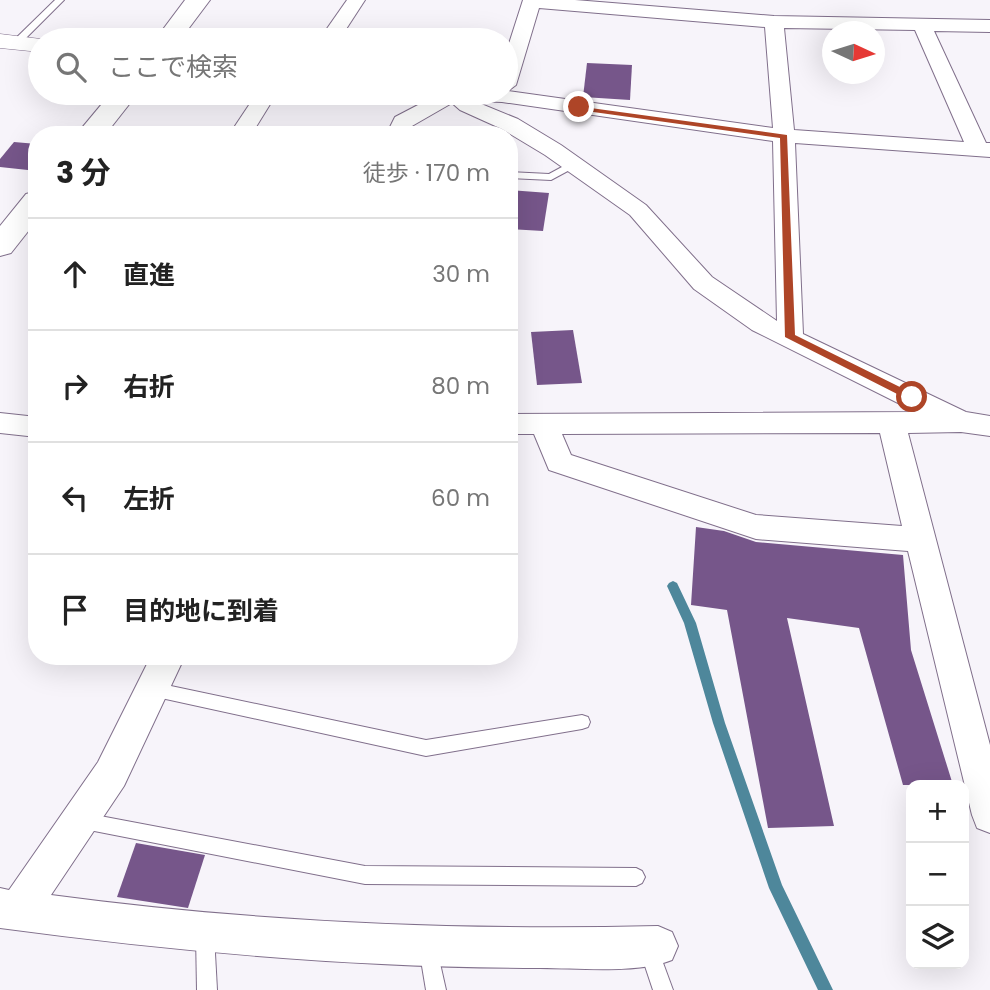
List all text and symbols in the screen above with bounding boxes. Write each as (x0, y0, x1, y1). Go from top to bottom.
north arrow (822, 21, 885, 84)
search box (28, 28, 518, 105)
icon: search (52, 48, 90, 86)
text: ここで検索 (108, 49, 238, 85)
route end (563, 91, 594, 122)
text: 3 分 (56, 151, 111, 194)
text: 徒歩 · 170 m (363, 157, 490, 189)
icon: ahead (56, 255, 94, 293)
text: 直進 (123, 257, 175, 293)
text: 30 m (432, 258, 490, 290)
icon: right (56, 367, 94, 405)
text: 右折 (123, 369, 175, 405)
text: 80 m (431, 370, 490, 402)
route start (896, 381, 927, 412)
icon: left (56, 479, 94, 517)
text: 左折 (123, 481, 175, 517)
text: 60 m (431, 482, 490, 514)
icon: arrive (56, 591, 94, 629)
text: 目的地に到着 (123, 593, 279, 629)
map controls (906, 780, 969, 969)
button: + (906, 780, 969, 843)
button: − (906, 843, 969, 906)
button: layers (906, 906, 969, 969)

